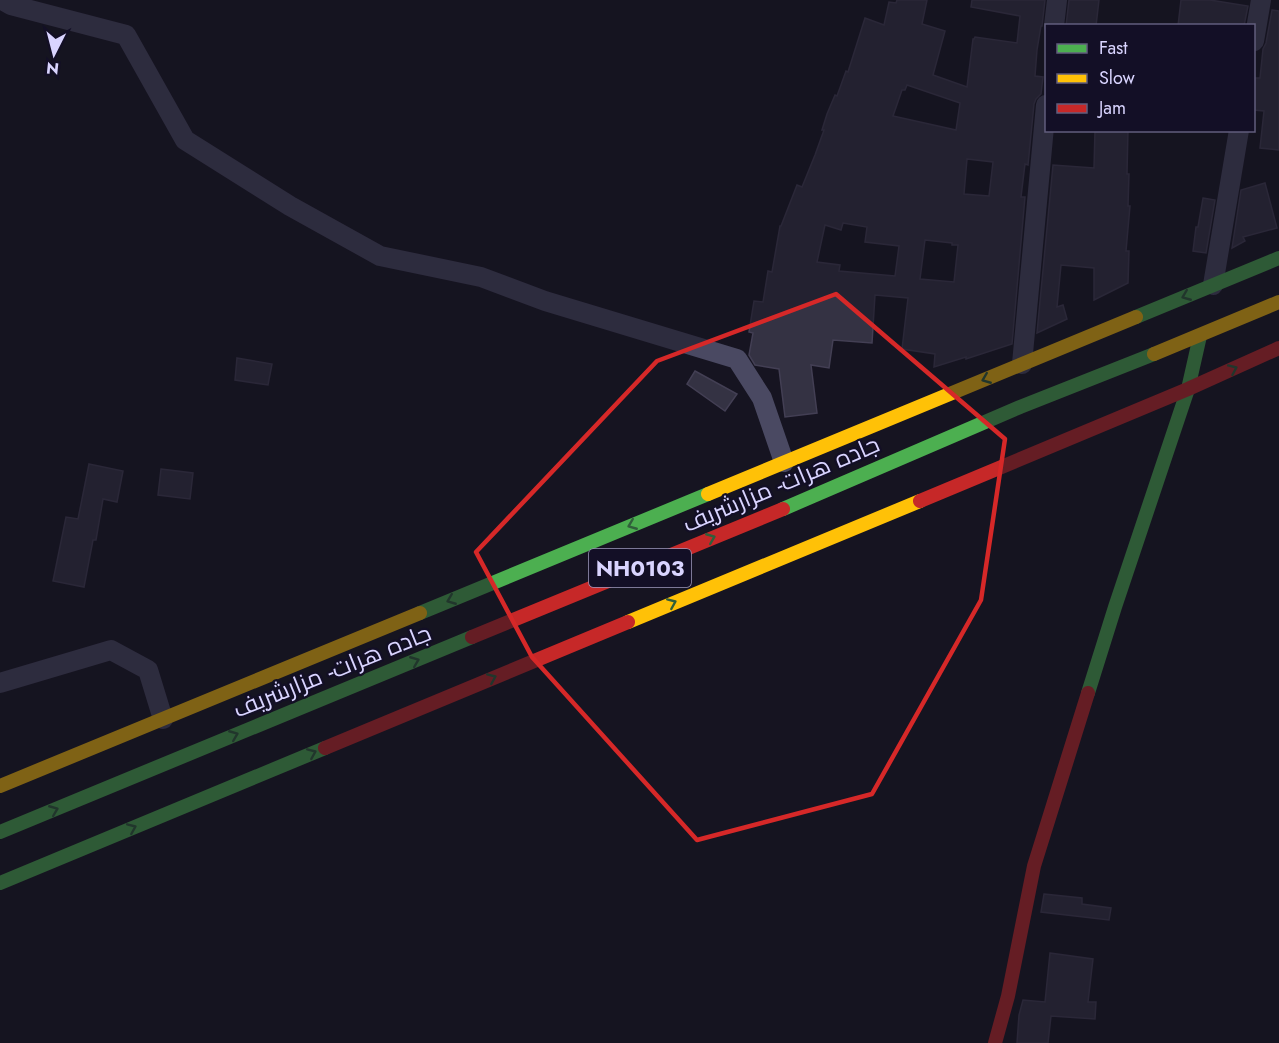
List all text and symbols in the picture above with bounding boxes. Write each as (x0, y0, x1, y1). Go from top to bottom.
north arrow (24, 24, 84, 84)
legend (1045, 24, 1255, 132)
text: Fast (1099, 35, 1128, 61)
text: N (45, 56, 60, 81)
text: Slow (1099, 65, 1136, 91)
text: Jam (1097, 95, 1126, 121)
one-way arrow (1181, 289, 1192, 301)
one-way arrow (1227, 364, 1238, 376)
one-way arrow (982, 372, 993, 384)
street label: جاده هرات- مزارشریف (677, 426, 885, 541)
one-way arrow (627, 518, 638, 530)
one-way arrow (705, 533, 716, 545)
road number: NH0103 (589, 549, 691, 587)
one-way arrow (447, 593, 458, 605)
one-way arrow (665, 599, 676, 611)
street label: جاده هرات- مزارشریف (227, 615, 436, 726)
one-way arrow (408, 656, 419, 668)
one-way arrow (485, 673, 496, 685)
one-way arrow (228, 730, 239, 742)
one-way arrow (305, 748, 316, 760)
one-way arrow (48, 805, 59, 817)
one-way arrow (125, 823, 136, 835)

